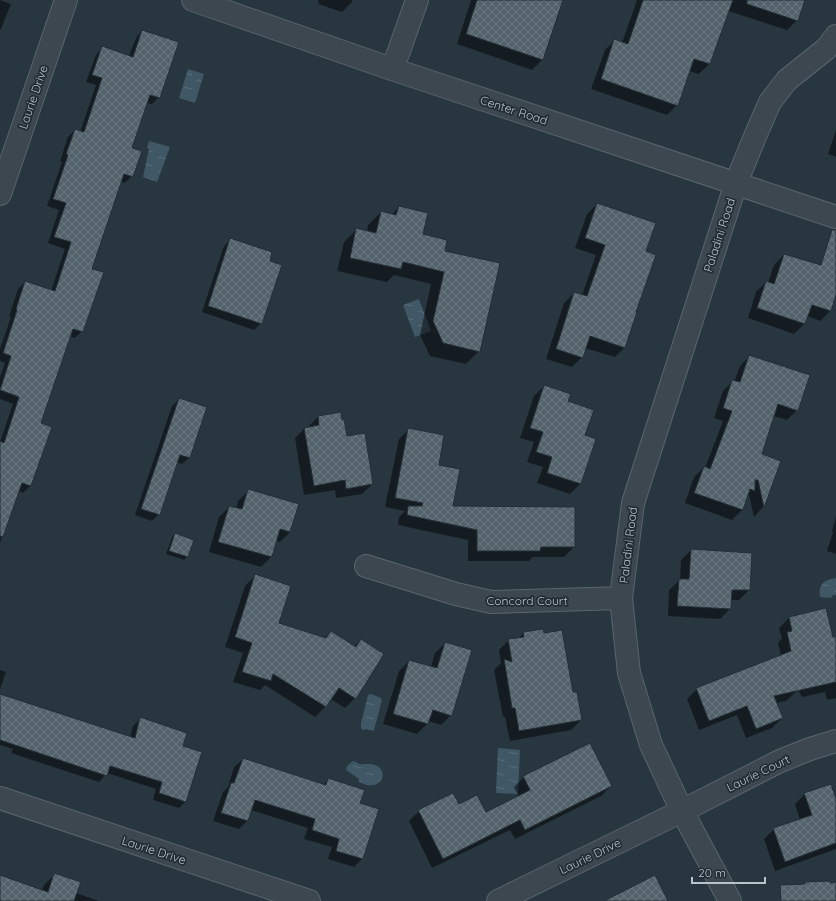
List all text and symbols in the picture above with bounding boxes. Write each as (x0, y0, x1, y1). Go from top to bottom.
street label: Laurie Drive (15, 63, 51, 131)
street label: Center Road (478, 92, 550, 128)
street label: Paladini Road (700, 196, 738, 274)
street label: Paladini Road (616, 506, 640, 584)
street label: Concord Court (487, 593, 568, 608)
street label: Laurie Court (724, 751, 792, 795)
street label: Laurie Drive (120, 833, 188, 867)
street label: Laurie Drive (557, 835, 623, 877)
scale bar (692, 859, 765, 885)
text: 20 m (698, 865, 726, 880)

